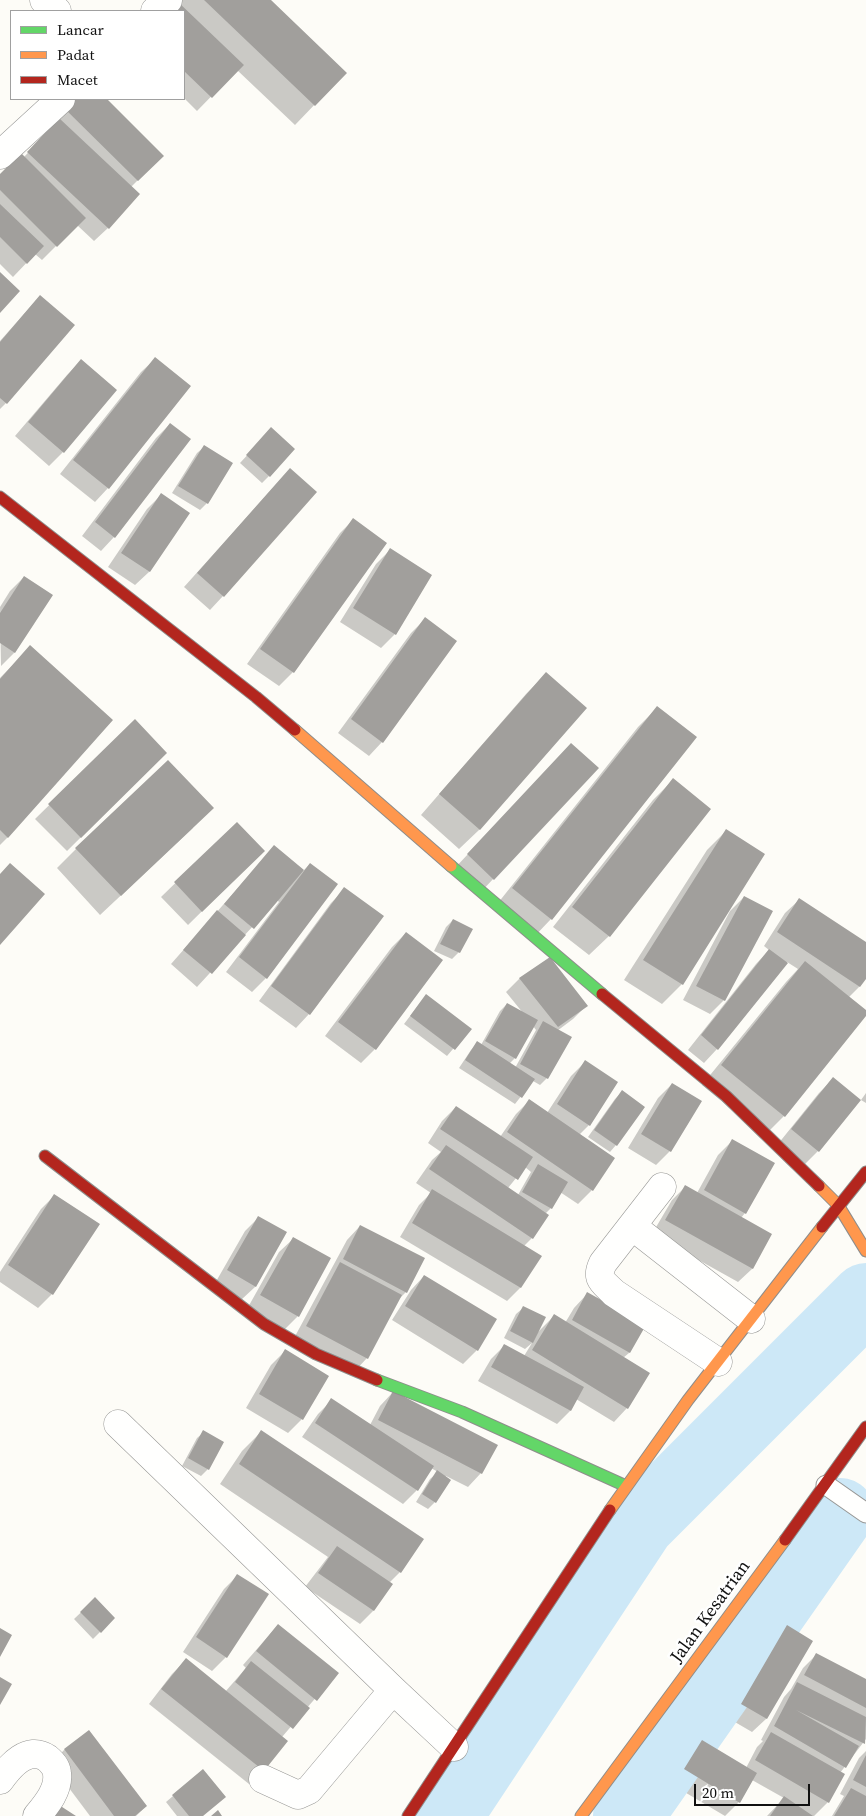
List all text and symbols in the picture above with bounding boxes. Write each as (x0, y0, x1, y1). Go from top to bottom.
legend (10, 10, 185, 100)
text: Lancar (57, 19, 104, 40)
text: Padat (57, 44, 94, 65)
text: Macet (57, 69, 98, 90)
street label: Jalan Kesatrian (667, 1557, 755, 1667)
scale bar (696, 1774, 812, 1806)
text: 20 m (702, 1782, 734, 1803)

